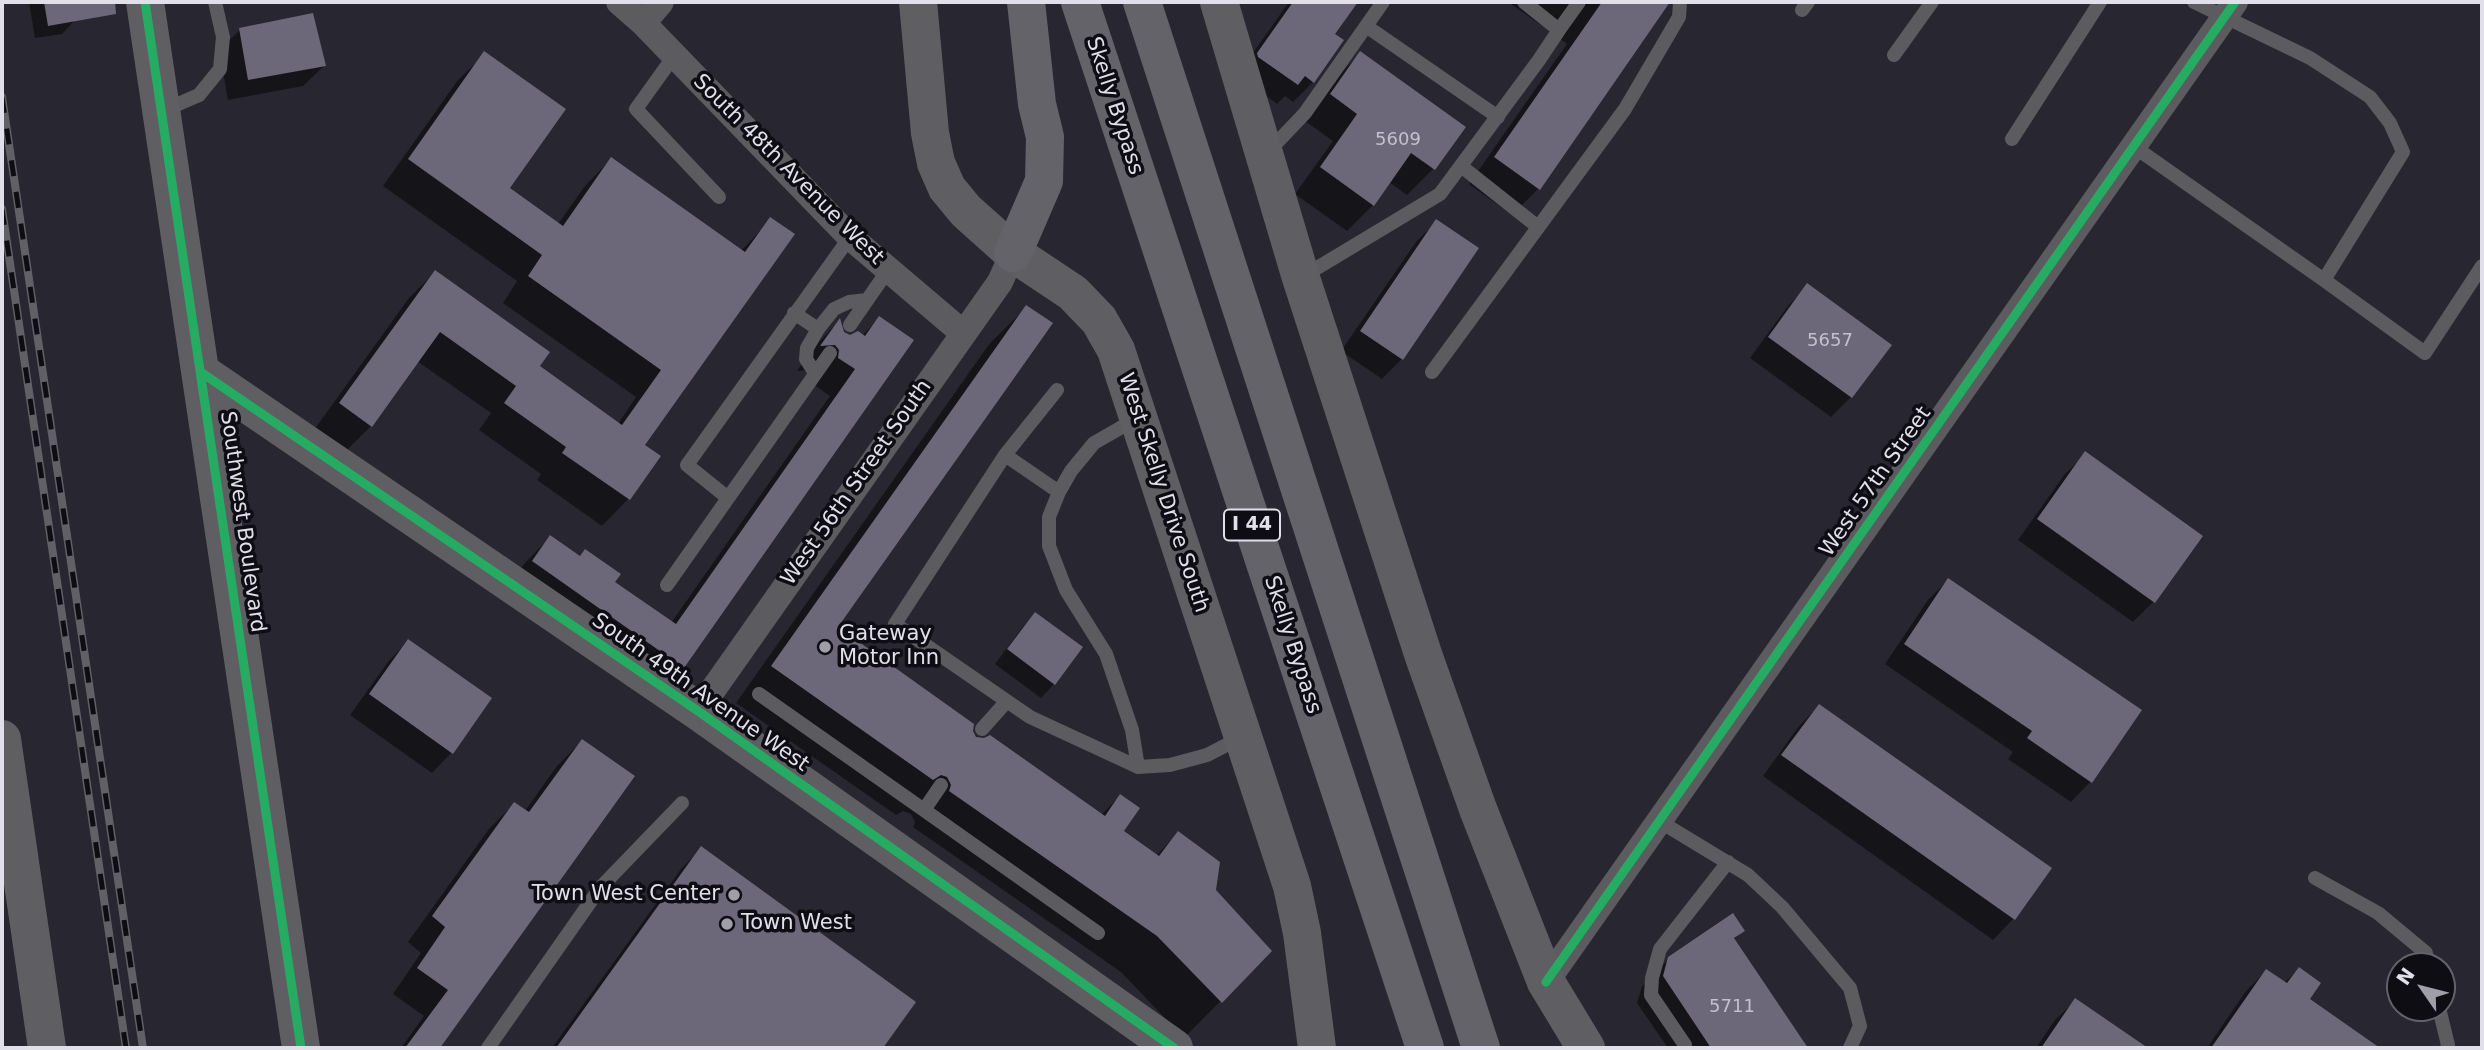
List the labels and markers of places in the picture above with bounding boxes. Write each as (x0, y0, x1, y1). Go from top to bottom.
place label: Gateway Motor Inn (839, 622, 939, 672)
marker: Gateway Motor Inn (817, 639, 833, 655)
place label: Town West Center (532, 882, 720, 908)
marker: Town West Center (726, 887, 742, 903)
place label: Town West (741, 911, 852, 937)
marker: Town West (719, 916, 735, 932)

